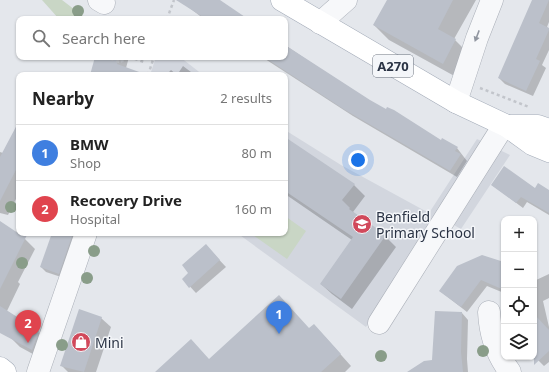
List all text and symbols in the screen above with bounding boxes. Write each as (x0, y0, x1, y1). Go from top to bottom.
search box (16, 16, 288, 60)
icon: search (30, 27, 52, 49)
text: Search here (62, 28, 145, 48)
one-way arrow (474, 31, 480, 43)
road number: A270 (373, 55, 413, 77)
text: Nearby (32, 87, 94, 110)
text: 2 results (220, 89, 272, 107)
text: BMW (70, 134, 109, 154)
text: 1 (41, 144, 49, 162)
text: 80 m (242, 144, 272, 162)
your location (348, 150, 368, 170)
text: Shop (70, 154, 101, 172)
text: Recovery Drive (70, 190, 182, 210)
text: 2 (41, 200, 49, 218)
text: 160 m (234, 200, 272, 218)
place label: Benfield Primary School (376, 207, 475, 242)
text: Hospital (70, 210, 120, 228)
school or university icon: Benfield Primary School (351, 213, 373, 235)
map controls (501, 216, 537, 360)
button: + (501, 216, 537, 252)
button: − (501, 252, 537, 288)
button: locate (501, 288, 537, 324)
pin: 1 (266, 301, 292, 334)
pin: 2 (15, 310, 41, 343)
button: layers (501, 324, 537, 360)
shop icon: Mini (70, 331, 92, 353)
place label: Mini (95, 333, 124, 352)

